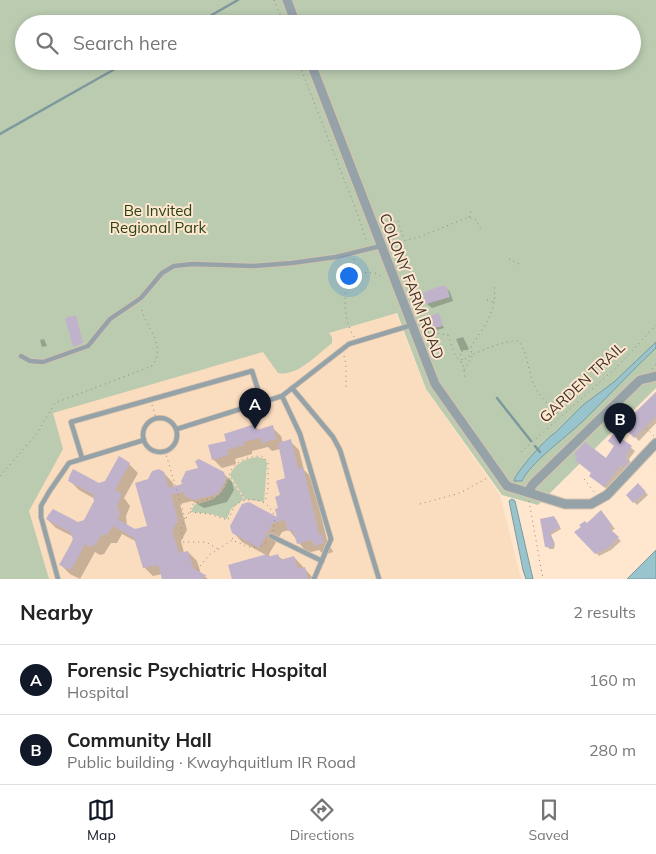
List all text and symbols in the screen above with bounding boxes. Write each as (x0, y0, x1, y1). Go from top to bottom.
search box (15, 15, 641, 70)
icon: search (33, 29, 61, 57)
text: Search here (73, 31, 177, 55)
park label: Be Invited Regional Park (110, 201, 206, 237)
street label: COLONY FARM ROAD (375, 210, 449, 362)
your location (336, 263, 362, 289)
street label: GARDEN TRAIL (535, 338, 629, 426)
pin: A (239, 388, 271, 429)
pin: B (604, 403, 636, 444)
text: Nearby (20, 599, 93, 625)
text: 2 results (573, 602, 636, 622)
text: Forensic Psychiatric Hospital (67, 658, 327, 682)
text: A (30, 670, 42, 690)
text: 160 m (589, 670, 636, 690)
text: Hospital (67, 682, 129, 702)
text: Community Hall (67, 728, 212, 752)
text: B (30, 740, 42, 760)
text: 280 m (589, 740, 636, 760)
text: Public building · Kwayhquitlum IR Road (67, 752, 356, 772)
tab: Map (87, 796, 116, 844)
tab: Directions (290, 796, 355, 844)
tab: Saved (529, 796, 569, 844)

